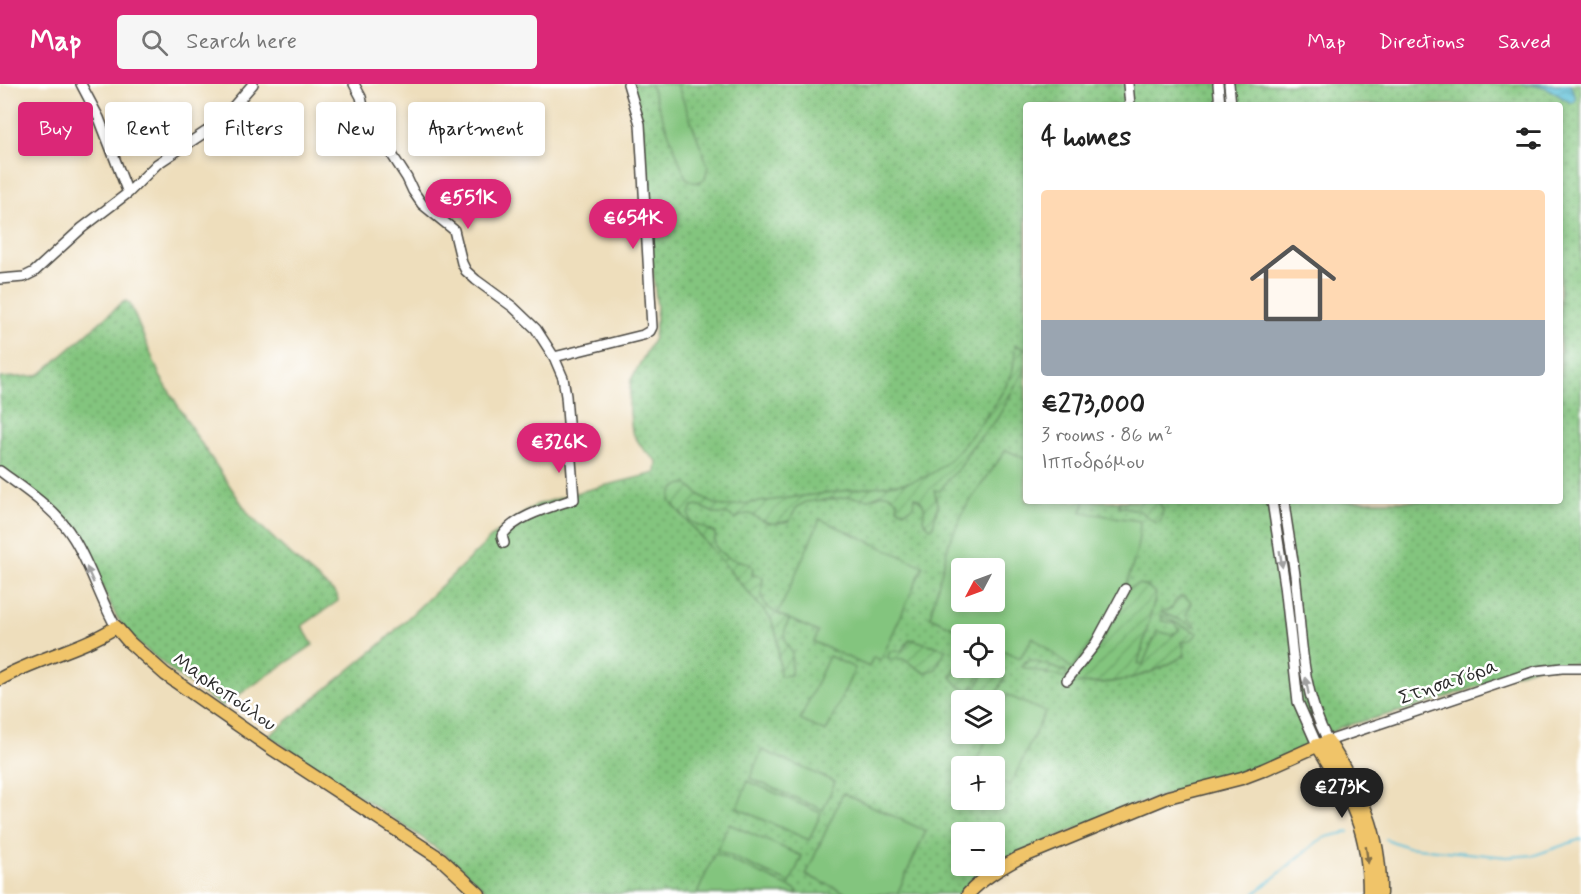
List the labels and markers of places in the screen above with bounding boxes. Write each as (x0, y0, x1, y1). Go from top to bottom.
pin: €551K (426, 179, 510, 230)
pin: €654K (591, 199, 675, 250)
pin: €326K (517, 423, 601, 474)
pin: €273K (1300, 768, 1384, 819)

